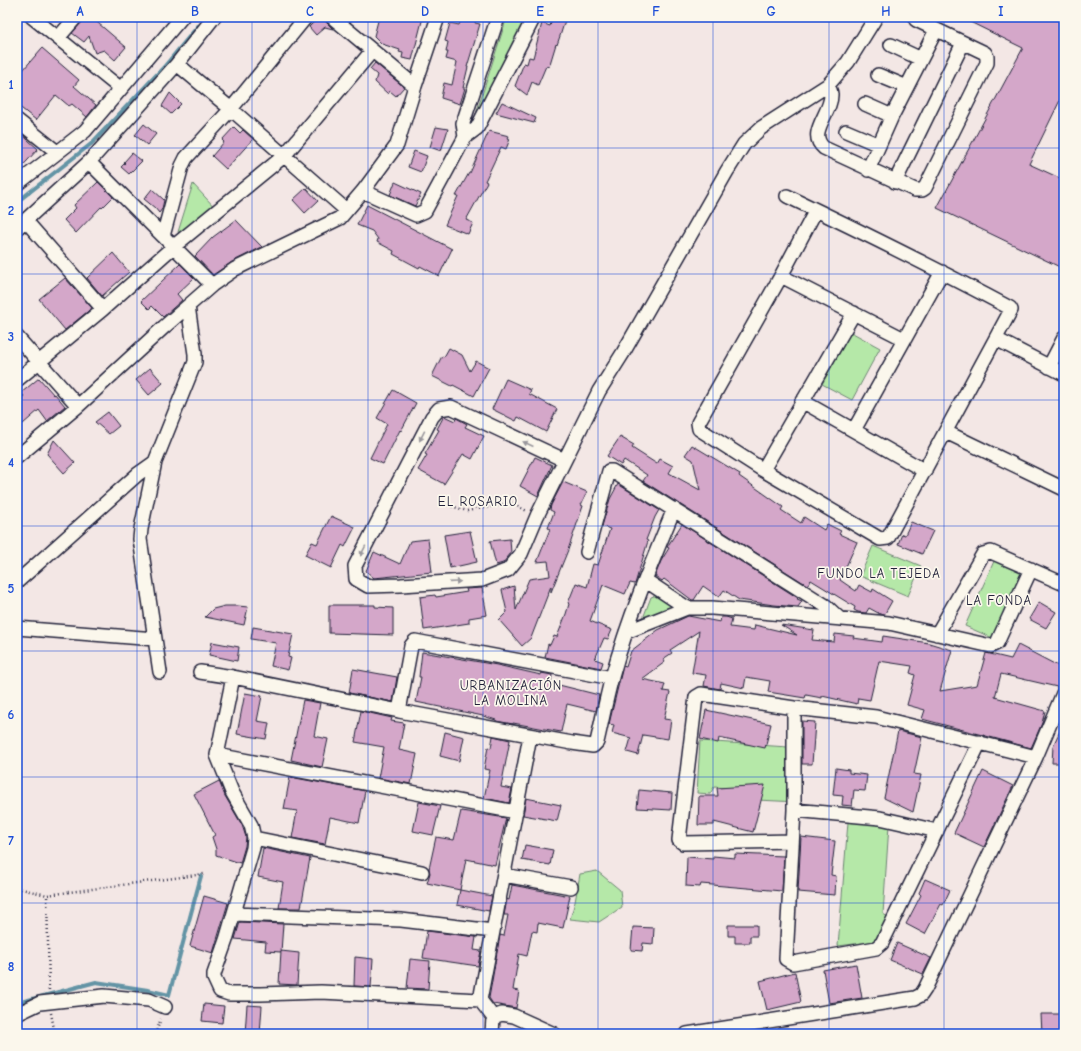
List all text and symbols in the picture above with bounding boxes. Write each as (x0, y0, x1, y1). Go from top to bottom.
text: A (76, 4, 84, 19)
text: B (191, 4, 199, 19)
text: C (306, 4, 314, 19)
text: D (421, 4, 429, 19)
text: E (536, 4, 544, 19)
text: F (652, 4, 660, 19)
text: G (766, 4, 776, 19)
text: H (881, 4, 891, 19)
text: I (998, 4, 1004, 19)
text: 1 (8, 77, 14, 92)
text: 2 (8, 203, 14, 218)
text: 3 (8, 329, 14, 344)
one-way arrow (419, 430, 426, 442)
one-way arrow (523, 441, 534, 447)
text: 4 (8, 455, 14, 470)
district label: EL ROSARIO (438, 494, 518, 509)
one-way arrow (360, 545, 366, 557)
district label: FUNDO LA TEJEDA (817, 566, 941, 581)
one-way arrow (449, 578, 461, 585)
text: 5 (8, 581, 15, 596)
district label: LA FONDA (966, 593, 1032, 608)
district label: URBANIZACIÓN LA MOLINA (460, 677, 562, 708)
text: 6 (8, 707, 15, 722)
text: 7 (8, 833, 14, 848)
text: 8 (8, 959, 14, 974)

